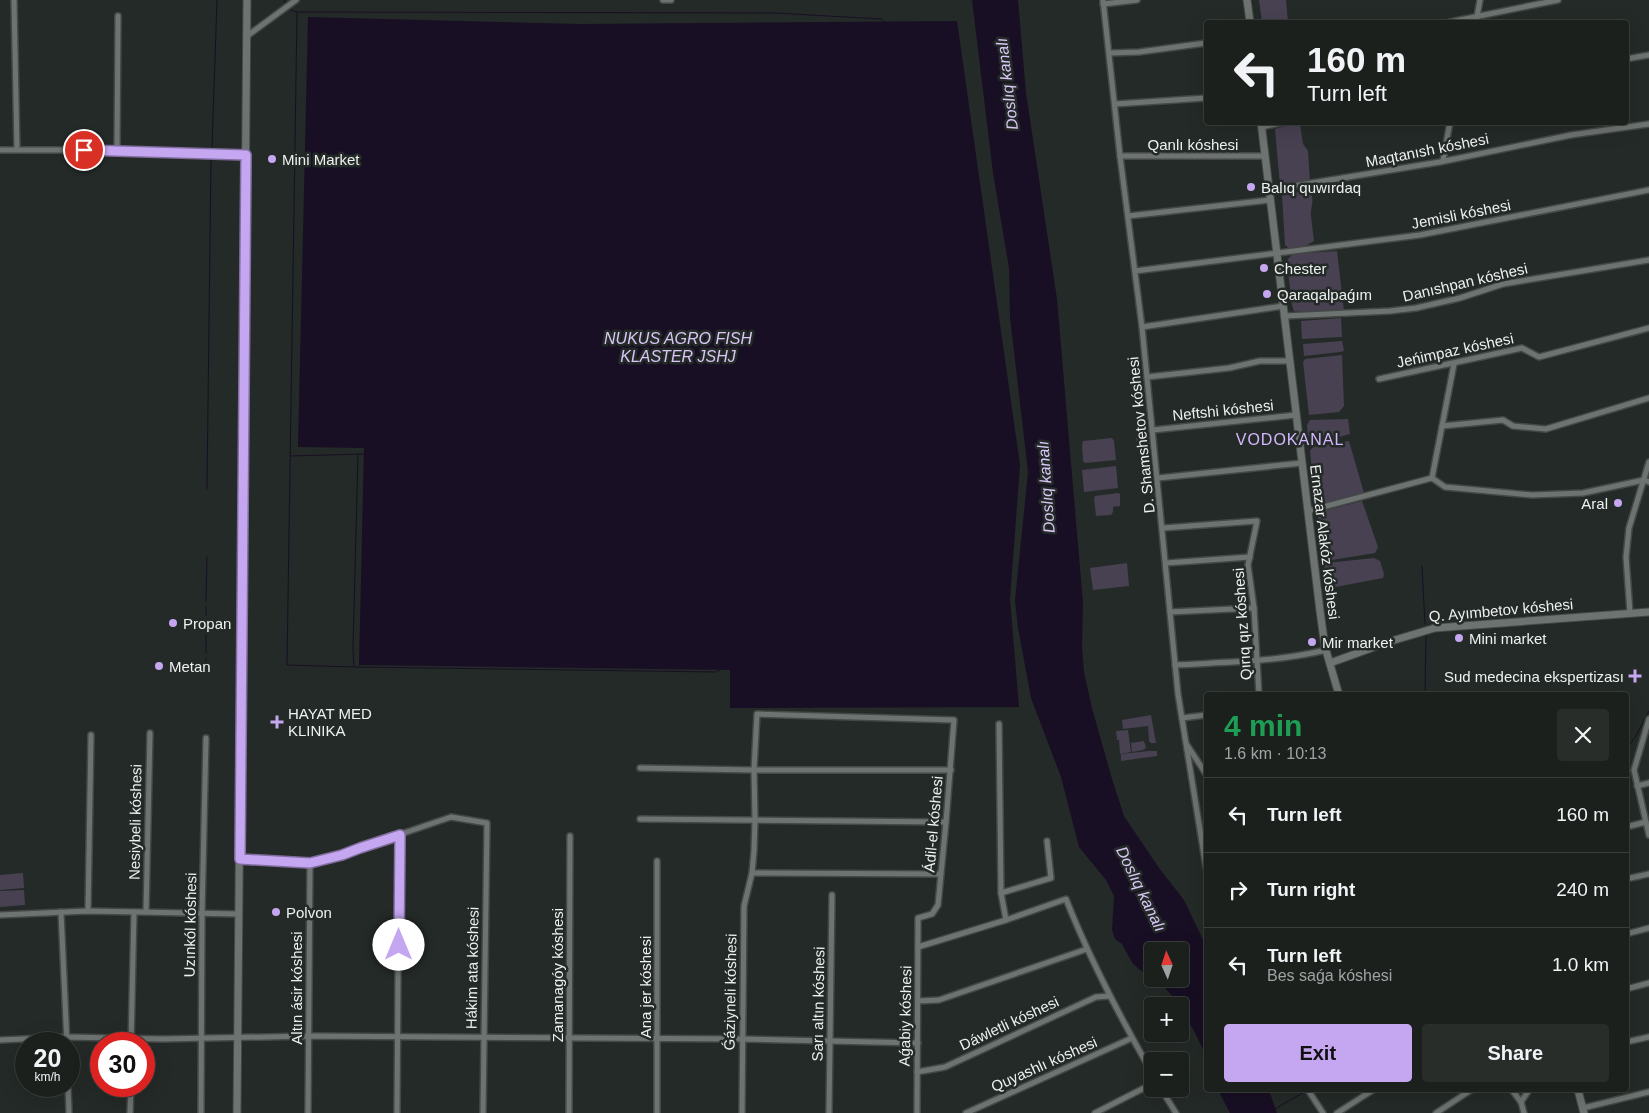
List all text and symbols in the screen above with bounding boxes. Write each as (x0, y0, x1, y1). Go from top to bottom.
water label: Doslıq kanalı (993, 37, 1021, 131)
icon: left (1224, 40, 1289, 105)
text: 160 m (1307, 40, 1406, 79)
text: Turn left (1307, 81, 1387, 106)
pin (63, 129, 105, 171)
street label: Maqtanısh kóshesi (1364, 130, 1490, 170)
icon: arrive (70, 136, 98, 164)
street label: Qanlı kóshesi (1148, 136, 1238, 153)
place label: Mini Market (282, 151, 360, 168)
marker: Mini Market (266, 153, 278, 165)
place label: Balıq quwırdaq (1261, 179, 1361, 196)
marker: Balıq quwırdaq (1245, 181, 1257, 193)
street label: Jemisli kóshesi (1410, 196, 1512, 232)
street label: Danıshpan kóshesi (1401, 259, 1529, 305)
place label: Chester (1274, 260, 1327, 277)
marker: Chester (1258, 262, 1270, 274)
place label: Qaraqalpaǵım (1277, 286, 1372, 303)
marker: Qaraqalpaǵım (1261, 288, 1273, 300)
street label: Jeńimpaz kóshesi (1395, 329, 1515, 371)
water label: NUKUS AGRO FISH KLASTER JSHJ (604, 330, 752, 365)
street label: D. Shamshetov kóshesi (1124, 356, 1158, 514)
street label: Neftshi kóshesi (1172, 396, 1274, 424)
district label: VODOKANAL (1236, 431, 1344, 448)
water label: Doslıq kanalı (1034, 440, 1058, 534)
street label: Ernazar Alakóz kóshesi (1307, 464, 1343, 620)
place label: Aral (1581, 495, 1608, 512)
marker: Aral (1612, 497, 1624, 509)
street label: Qırıq qız kóshesi (1230, 567, 1254, 681)
street label: Q. Ayımbetov kóshesi (1428, 595, 1574, 625)
place label: Propan (183, 615, 231, 632)
marker: Propan (167, 617, 179, 629)
place label: Mini market (1469, 630, 1547, 647)
marker: Mini market (1453, 632, 1465, 644)
place label: Mir market (1322, 634, 1394, 651)
marker: Mir market (1306, 636, 1318, 648)
place label: Metan (169, 658, 211, 675)
marker: Metan (153, 660, 165, 672)
place label: Sud medecina ekspertizası (1444, 668, 1624, 685)
marker: Sud medecina ekspertizası (1628, 669, 1642, 683)
place label: HAYAT MED KLINIKA (288, 705, 372, 739)
text: 4 min (1224, 709, 1302, 742)
button: close (1557, 709, 1609, 761)
marker: HAYAT MED KLINIKA (270, 715, 284, 729)
text: 1.6 km · 10:13 (1224, 745, 1326, 762)
street label: Nesiybeli kóshesi (125, 764, 145, 880)
street label: Ádil-el kóshesi (920, 775, 946, 873)
icon: left (1224, 801, 1252, 829)
text: Turn left (1267, 804, 1342, 825)
text: 160 m (1556, 804, 1609, 825)
water label: Doslıq kanalı (1113, 844, 1169, 934)
street label: Uzınkól kóshesi (181, 872, 199, 978)
icon: right (1224, 876, 1252, 904)
text: Turn right (1267, 879, 1355, 900)
text: 240 m (1556, 879, 1609, 900)
place label: Polvon (286, 904, 332, 921)
marker: Polvon (270, 906, 282, 918)
street label: Hákim ata kóshesi (462, 907, 482, 1029)
street label: Zamanagóy kóshesi (549, 908, 566, 1042)
position arrow (372, 918, 424, 970)
street label: Altın ásir kóshesi (288, 931, 305, 1045)
street label: Ǵáziyneli kóshesi (720, 934, 740, 1050)
street label: Ana jer kóshesi (637, 936, 654, 1038)
north arrow (1144, 942, 1189, 988)
map controls (1144, 942, 1189, 1097)
text: Turn left (1267, 945, 1342, 966)
street label: Sarı altın kóshesi (808, 946, 828, 1062)
icon: left (1224, 951, 1252, 979)
text: 1.0 km (1552, 954, 1609, 975)
street label: Aǵabiy kóshesi (896, 965, 914, 1067)
text: Bes saǵa kóshesi (1267, 967, 1392, 984)
street label: Dáwletli kóshesi (957, 993, 1061, 1053)
button: + (1144, 997, 1189, 1042)
button: Exit (1224, 1024, 1412, 1082)
button: Share (1422, 1024, 1609, 1082)
speed limit sign: 30 (90, 1032, 155, 1097)
street label: Quyashlı kóshesi (988, 1033, 1100, 1095)
text: 20 (34, 1044, 61, 1072)
button: − (1144, 1052, 1189, 1097)
text: km/h (34, 1070, 61, 1084)

